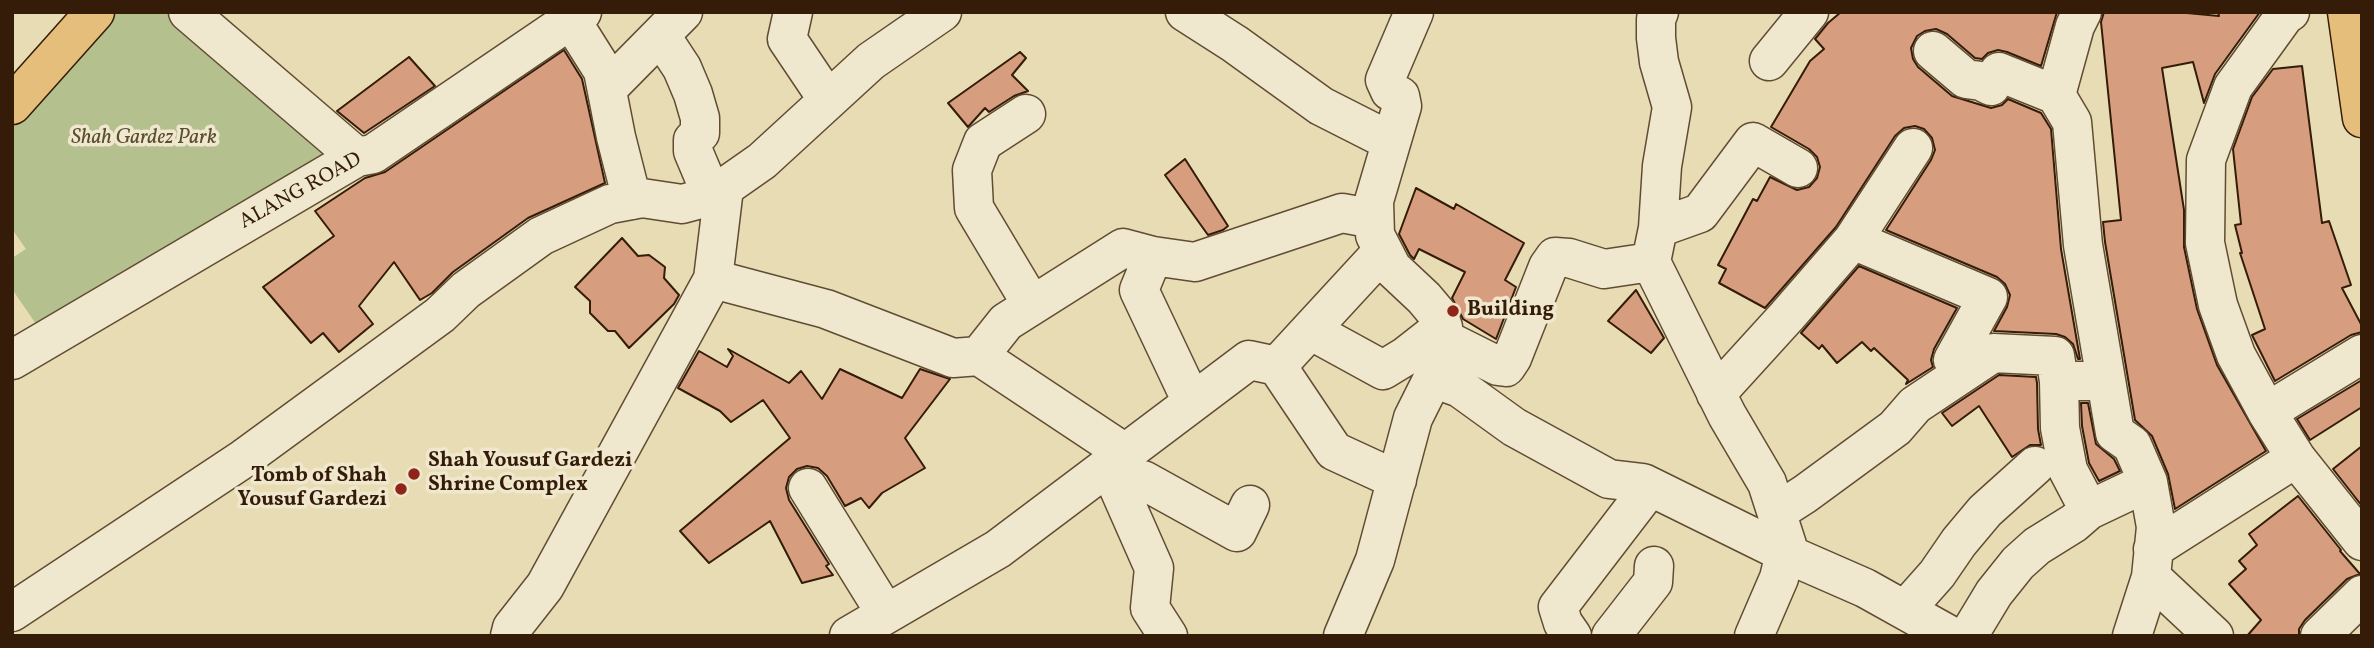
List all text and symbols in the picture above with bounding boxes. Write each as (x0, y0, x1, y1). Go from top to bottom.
park label: Shah Gardez Park (71, 126, 217, 152)
street label: ALANG ROAD (235, 148, 367, 236)
place label: Building (1467, 298, 1554, 324)
marker: Building (1445, 303, 1461, 319)
place label: Shah Yousuf Gardezi Shrine Complex (428, 449, 632, 499)
place label: Tomb of Shah Yousuf Gardezi (237, 464, 387, 514)
marker: Shah Yousuf Gardezi Shrine Complex (406, 466, 422, 482)
marker: Tomb of Shah Yousuf Gardezi (393, 481, 409, 497)

